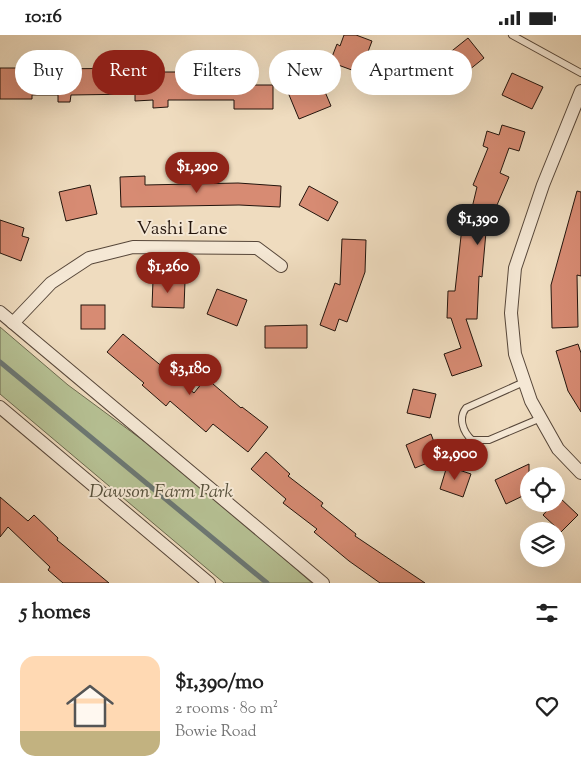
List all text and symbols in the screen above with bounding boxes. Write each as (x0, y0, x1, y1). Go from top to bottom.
text: 10:16 (25, 4, 62, 31)
chip: Buy (15, 50, 82, 95)
chip: Rent (92, 50, 165, 95)
chip: Filters (175, 50, 259, 95)
chip: New (269, 50, 341, 95)
chip: Apartment (351, 50, 472, 95)
pin: $1,290 (156, 151, 238, 194)
text: $1,290 (176, 156, 218, 179)
pin: $1,390 (437, 203, 519, 246)
text: $1,390 (458, 208, 498, 231)
street label: Vashi Lane (136, 216, 228, 243)
pin: $1,260 (127, 251, 209, 294)
text: $1,260 (147, 256, 189, 279)
pin: $3,180 (149, 353, 231, 396)
text: $3,180 (170, 358, 210, 381)
pin: $2,900 (414, 439, 496, 481)
text: $2,900 (433, 443, 477, 466)
map controls (520, 467, 565, 567)
button: locate (520, 467, 565, 512)
park label: Dawson Farm Park (89, 479, 233, 506)
button: layers (520, 522, 565, 567)
text: 5 homes (20, 598, 90, 628)
icon: filters (533, 599, 561, 627)
text: $1,390/mo (175, 668, 264, 698)
icon: home (60, 676, 120, 736)
icon: heart (533, 692, 561, 720)
text: 2 rooms · 80 m² (175, 698, 278, 721)
text: Bowie Road (175, 721, 257, 744)

